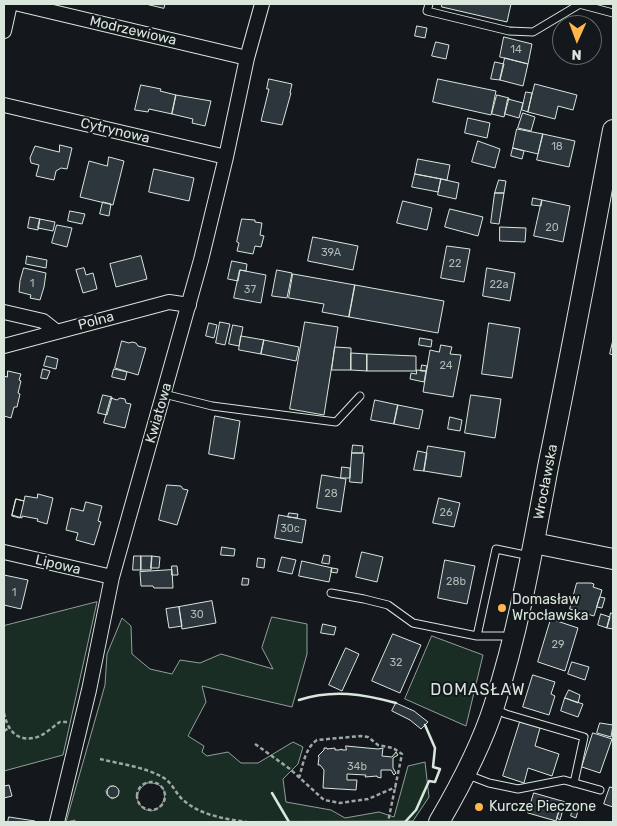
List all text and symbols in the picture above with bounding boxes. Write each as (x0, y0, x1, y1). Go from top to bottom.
street label: Modrzewiowa (88, 13, 178, 49)
north arrow (552, 15, 602, 65)
house number: 14 (510, 43, 522, 57)
text: N (571, 46, 582, 63)
street label: Cytrynowa (79, 115, 151, 147)
house number: 18 (551, 140, 563, 154)
house number: 20 (545, 221, 559, 235)
house number: 39A (321, 246, 341, 260)
house number: 22 (449, 257, 461, 271)
house number: 1 (30, 277, 34, 291)
house number: 22a (490, 278, 508, 292)
house number: 37 (244, 283, 256, 297)
street label: Polna (76, 308, 116, 334)
house number: 24 (439, 359, 453, 373)
street label: Kwiatowa (142, 381, 176, 445)
street label: Wrocławska (530, 443, 562, 521)
house number: 28 (324, 487, 338, 501)
house number: 26 (439, 506, 453, 520)
house number: 30c (280, 522, 300, 536)
street label: Lipowa (34, 552, 82, 578)
house number: 28b (446, 575, 466, 589)
house number: 1 (12, 586, 16, 600)
place label: Domasław Wrocławska (512, 592, 589, 624)
marker: Domasław Wrocławska (496, 602, 508, 614)
house number: 30 (190, 608, 204, 622)
house number: 29 (552, 638, 564, 652)
house number: 32 (389, 656, 403, 670)
district label: DOMASŁAW (429, 680, 527, 700)
house number: 34b (347, 760, 367, 774)
place label: Kurcze Pieczone (489, 799, 596, 815)
marker: Kurcze Pieczone (473, 801, 485, 813)

